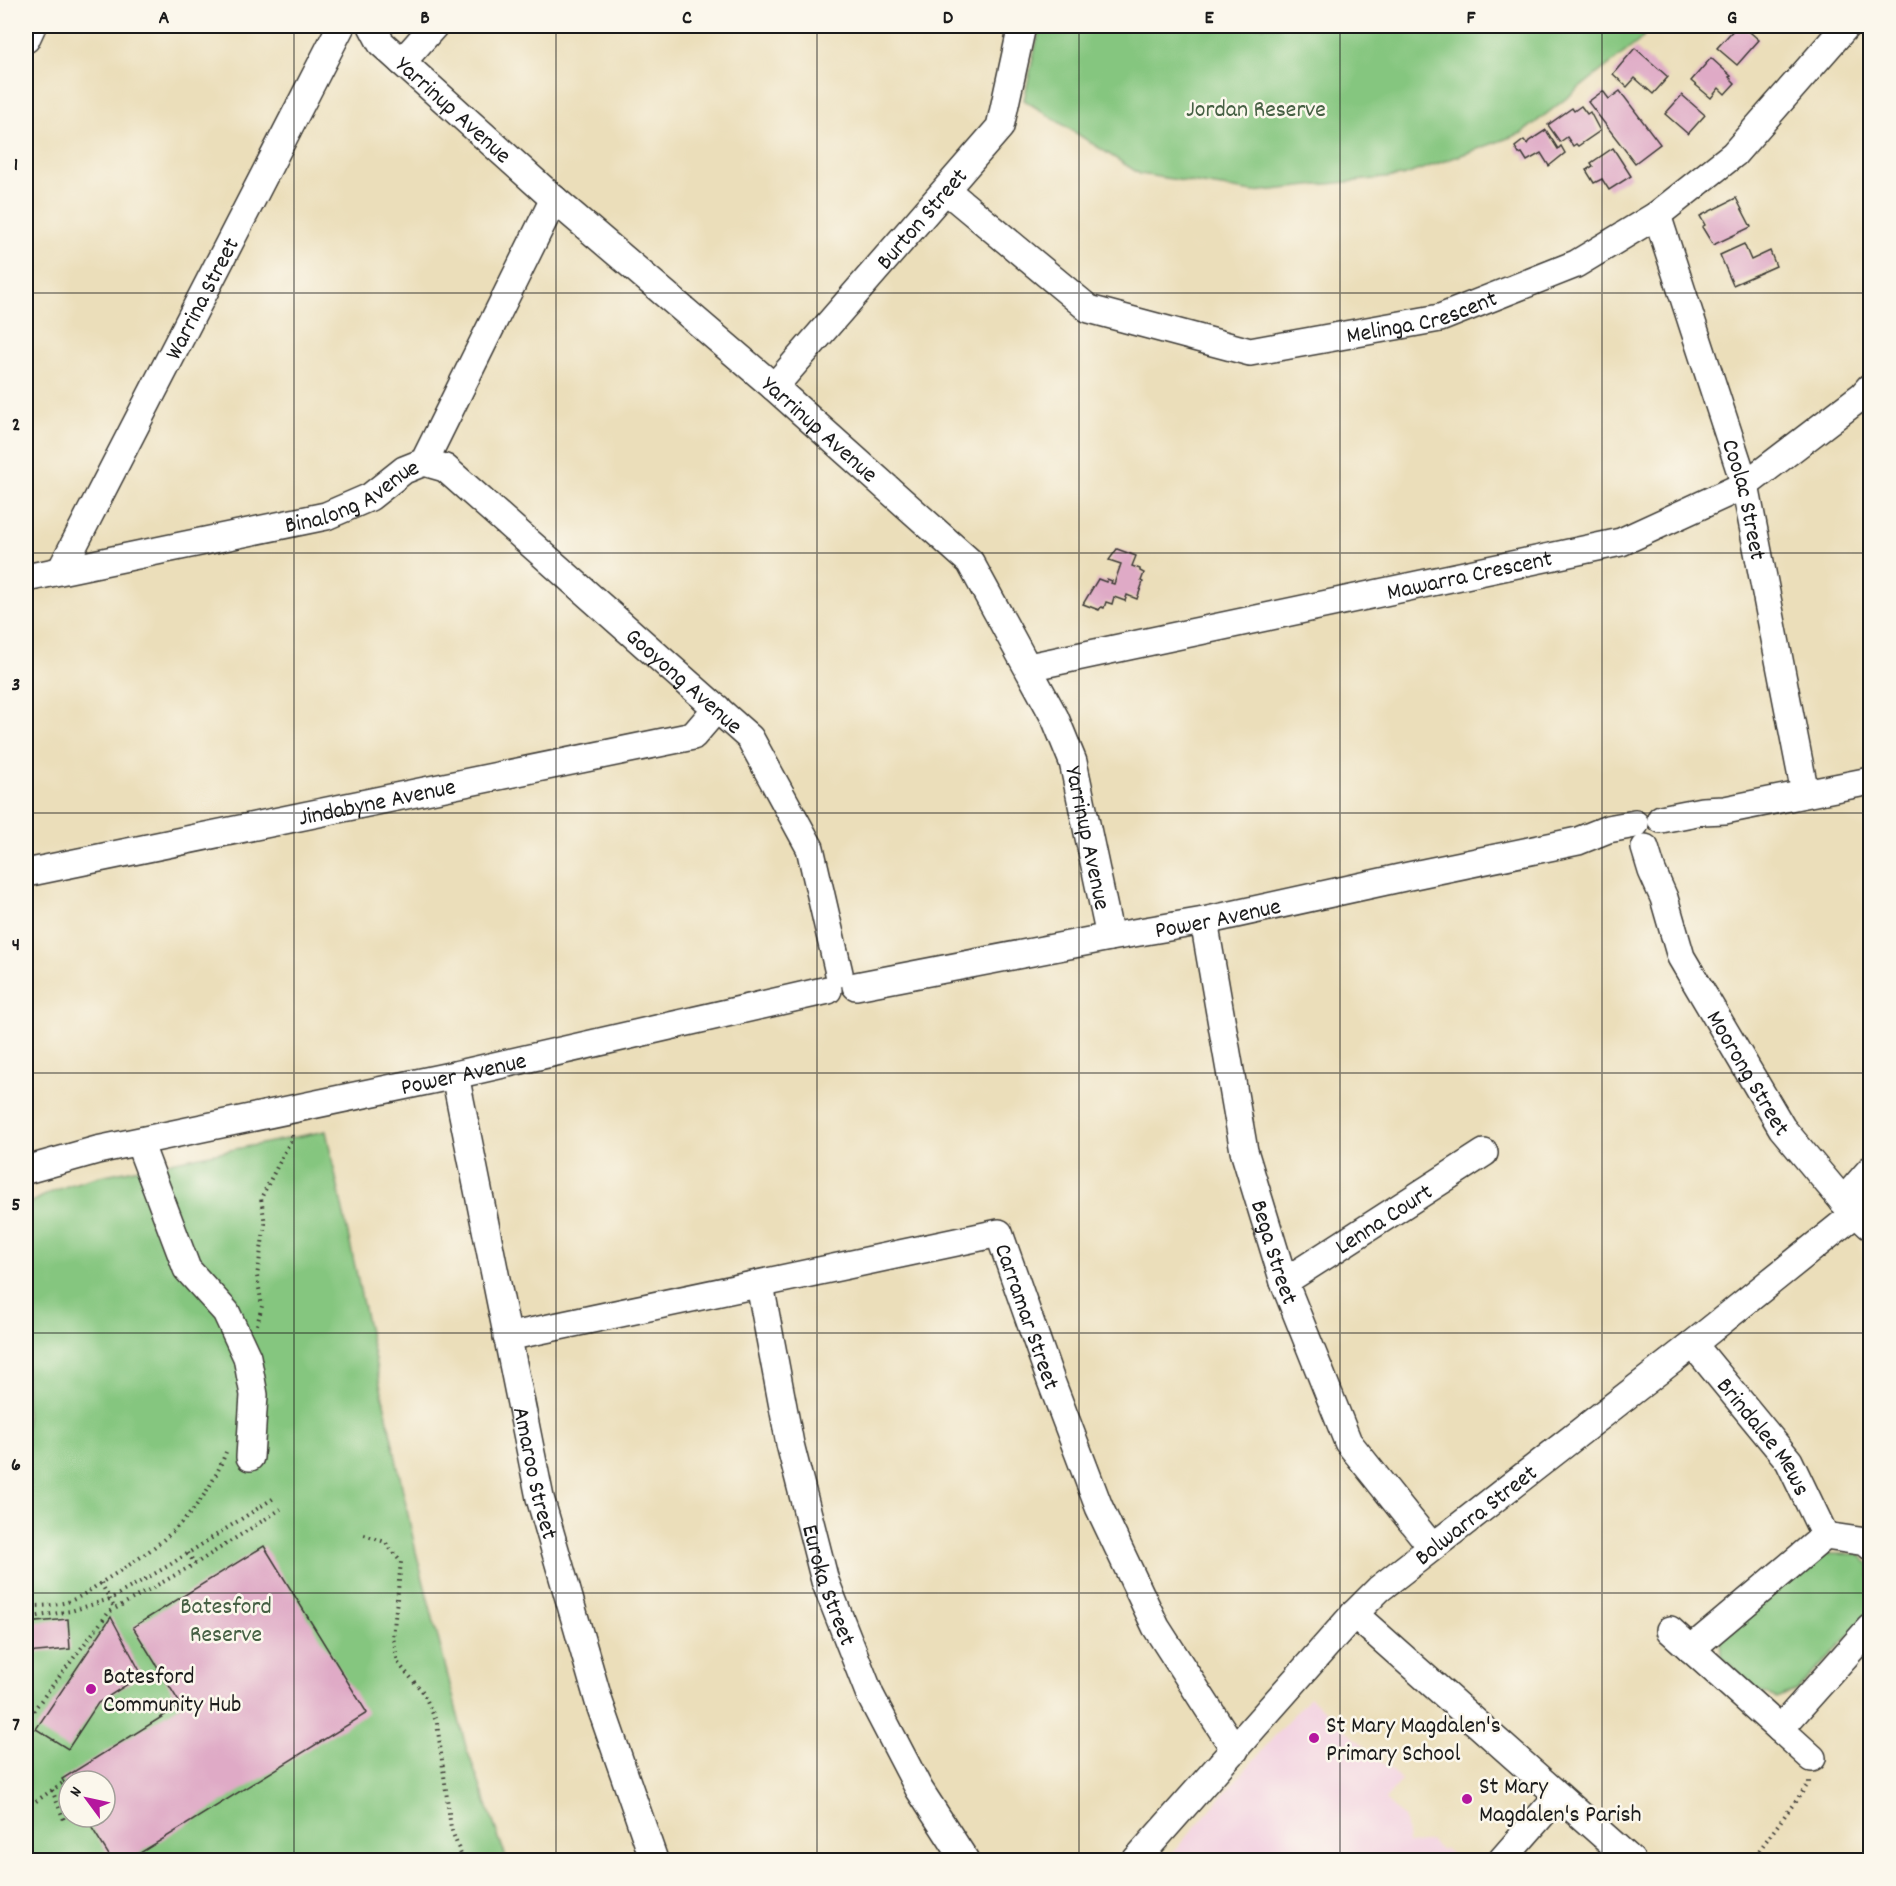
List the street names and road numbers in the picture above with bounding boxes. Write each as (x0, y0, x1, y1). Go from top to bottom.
street label: Yarrinup Avenue (387, 50, 518, 173)
street label: Burton Street (869, 161, 977, 278)
street label: Warrina Street (158, 232, 249, 366)
street label: Melinga Crescent (1344, 283, 1503, 354)
street label: Yarrinup Avenue (753, 369, 884, 492)
street label: Coolac Street (1711, 435, 1773, 563)
street label: Binalong Avenue (282, 452, 424, 544)
street label: Mawarra Crescent (1384, 543, 1556, 611)
street label: Gooyong Avenue (617, 621, 749, 744)
street label: Yarrinup Avenue (1054, 763, 1118, 913)
street label: Jindabyne Avenue (296, 771, 459, 837)
street label: Power Avenue (1152, 891, 1284, 949)
street label: Moorong Street (1696, 1005, 1796, 1145)
street label: Power Avenue (398, 1045, 530, 1106)
street label: Lenna Court (1329, 1176, 1440, 1265)
street label: Bega Street (1240, 1196, 1305, 1310)
street label: Carramar Street (984, 1239, 1067, 1395)
street label: Brindalee Mews (1707, 1371, 1817, 1502)
street label: Amaroo Street (502, 1404, 565, 1544)
street label: Bolwarra Street (1408, 1458, 1546, 1575)
street label: Euroka Street (791, 1521, 863, 1651)

